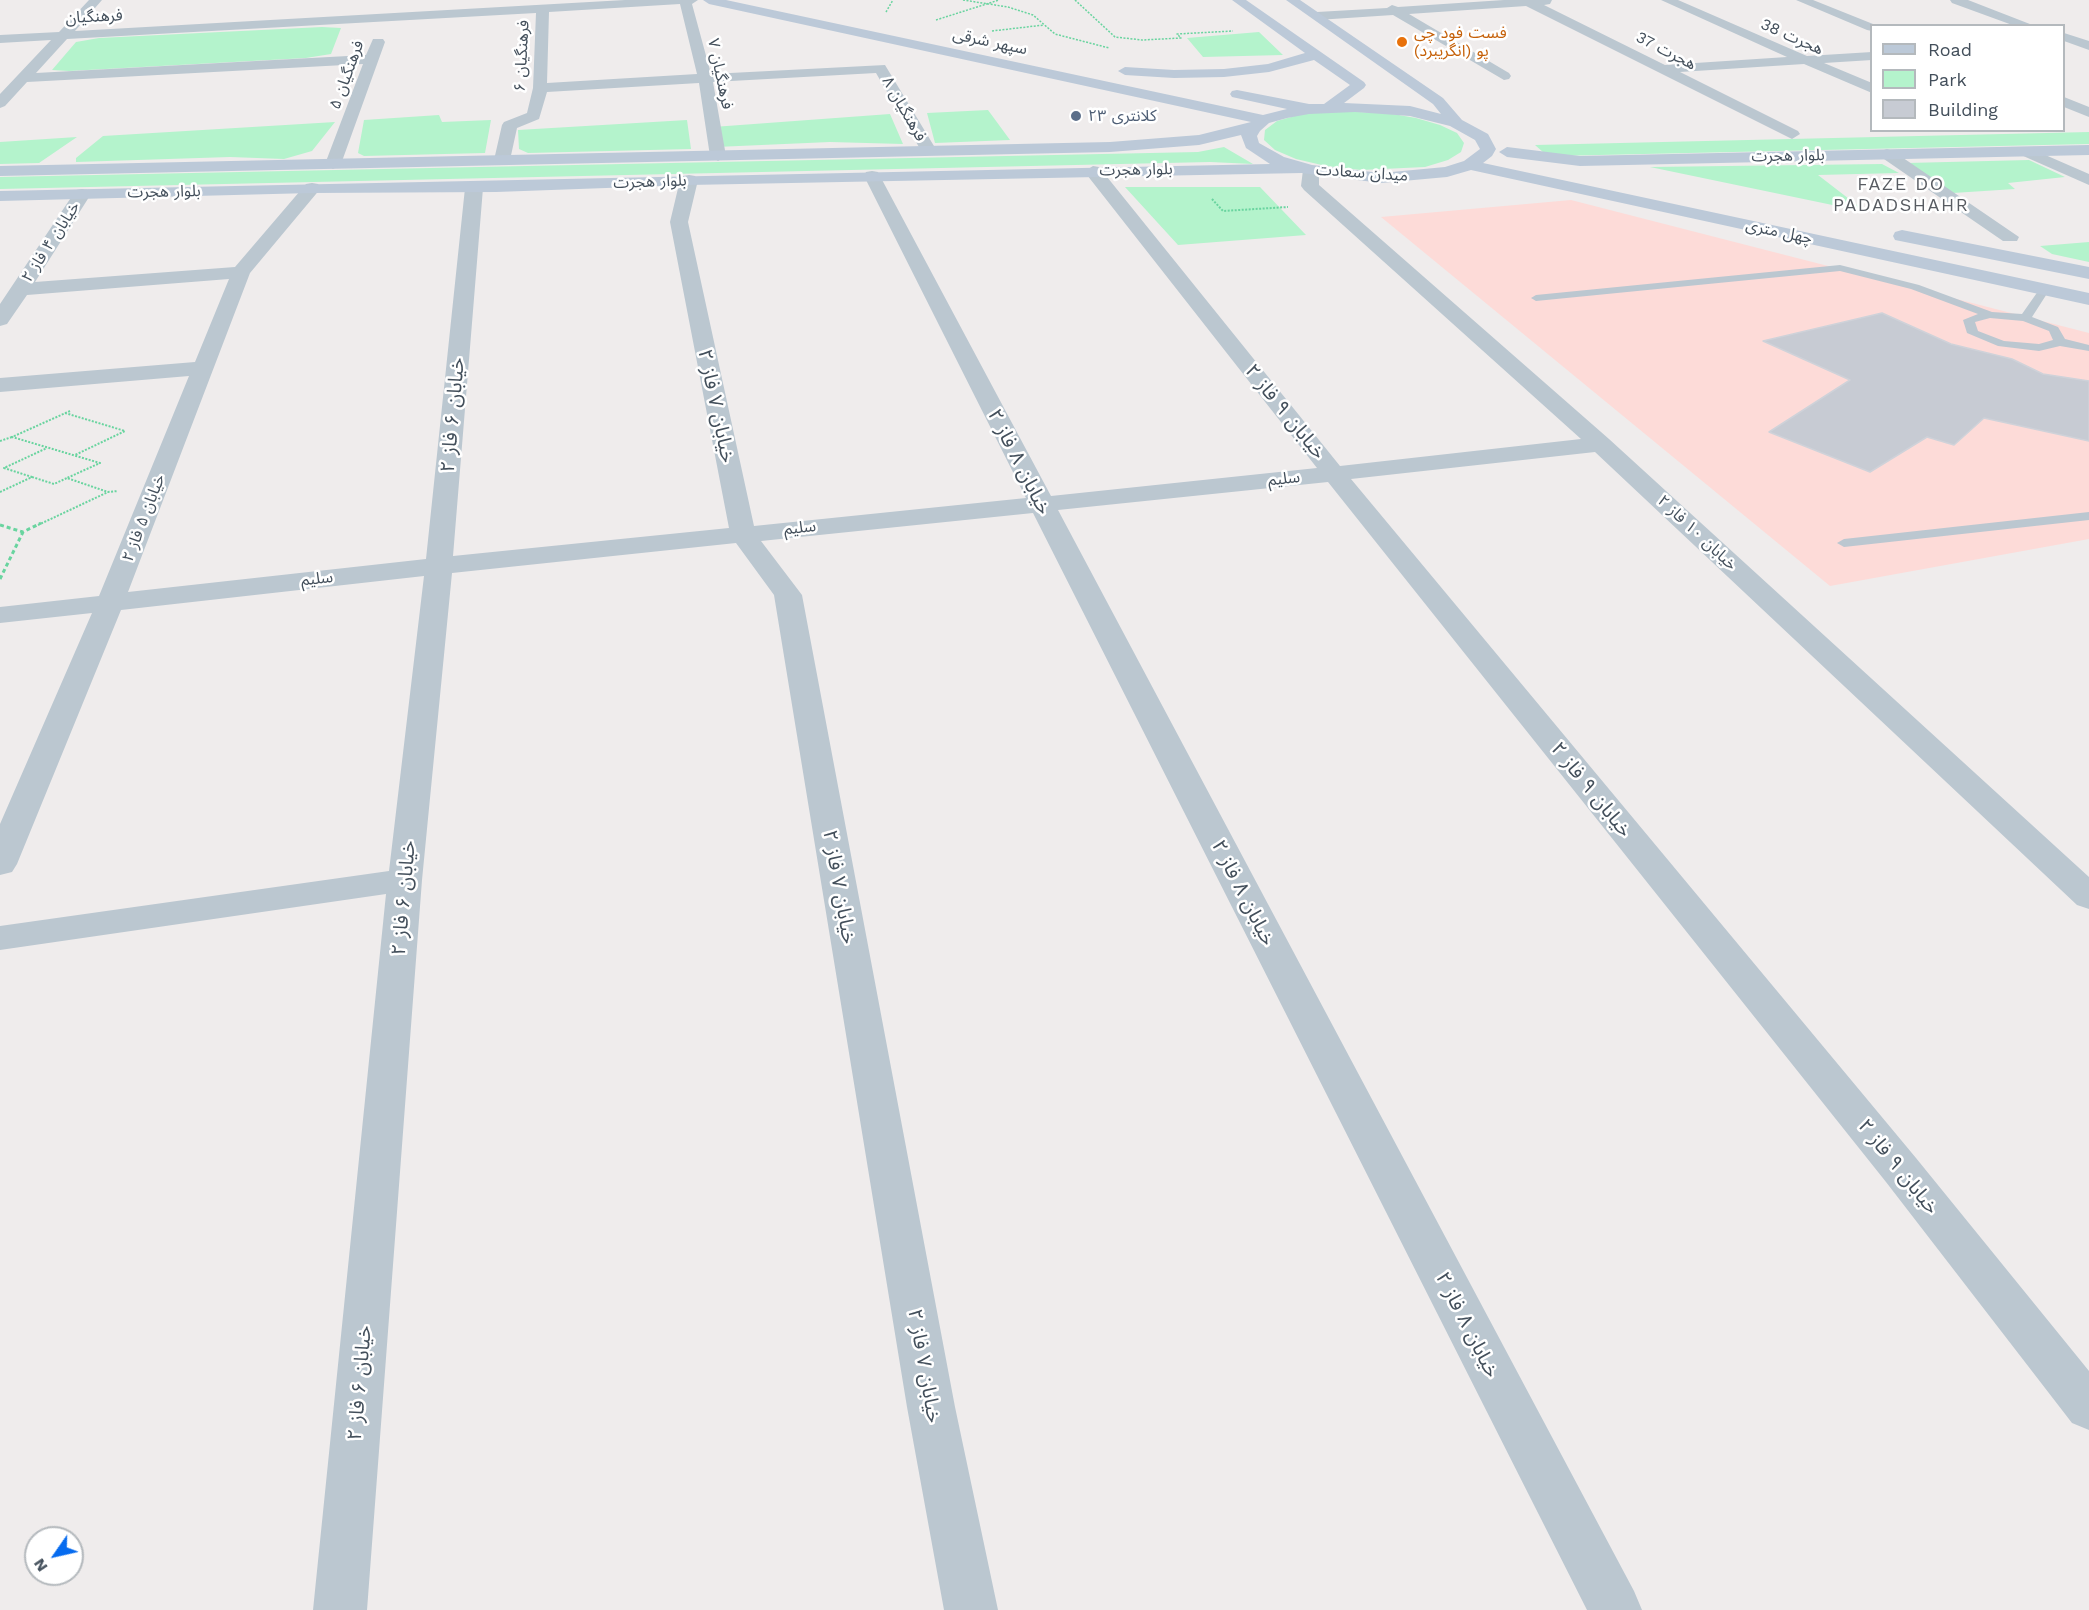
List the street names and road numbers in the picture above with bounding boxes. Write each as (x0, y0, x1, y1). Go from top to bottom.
street label: فرهنگیان (65, 6, 123, 28)
street label: هجرت 38 (1758, 15, 1826, 59)
street label: فرهنگیان ۶ (511, 20, 533, 92)
street label: سپهر شرقی (951, 25, 1029, 59)
street label: هجرت 37 (1633, 28, 1699, 74)
street label: فرهنگیان ۷ (703, 37, 737, 111)
street label: فرهنگیان ۵ (326, 38, 368, 112)
street label: فرهنگیان ۸ (878, 73, 930, 145)
street label: بلوار هجرت (1751, 146, 1825, 166)
street label: بلوار هجرت (1099, 160, 1173, 180)
street label: میدان سعادت (1315, 160, 1409, 186)
street label: بلوار هجرت (613, 171, 687, 193)
street label: بلوار هجرت (127, 182, 201, 202)
street label: خیابان ۴ فاز ۲ (18, 198, 84, 286)
street label: چهل متری (1744, 216, 1814, 248)
street label: خیابان ۷ فاز ۲ (692, 347, 740, 465)
street label: خیابان ۶ فاز ۲ (436, 356, 470, 474)
street label: خیابان ۹ فاز ۲ (1239, 360, 1331, 464)
street label: خیابان ۸ فاز ۲ (982, 405, 1056, 519)
street label: سلیم (1267, 468, 1301, 490)
street label: خیابان ۵ فاز ۲ (118, 471, 170, 565)
street label: خیابان ۱۰ فاز ۲ (1653, 491, 1741, 575)
street label: سلیم (783, 517, 817, 539)
street label: سلیم (300, 568, 334, 590)
street label: خیابان ۹ فاز ۲ (1545, 738, 1637, 842)
street label: خیابان ۷ فاز ۲ (817, 828, 861, 946)
street label: خیابان ۸ فاز ۲ (1206, 836, 1280, 950)
street label: خیابان ۶ فاز ۲ (387, 839, 421, 957)
street label: خیابان ۹ فاز ۲ (1852, 1115, 1944, 1219)
street label: خیابان ۸ فاز ۲ (1430, 1268, 1504, 1382)
street label: خیابان ۷ فاز ۲ (902, 1307, 946, 1425)
street label: خیابان ۶ فاز ۲ (343, 1324, 377, 1442)

